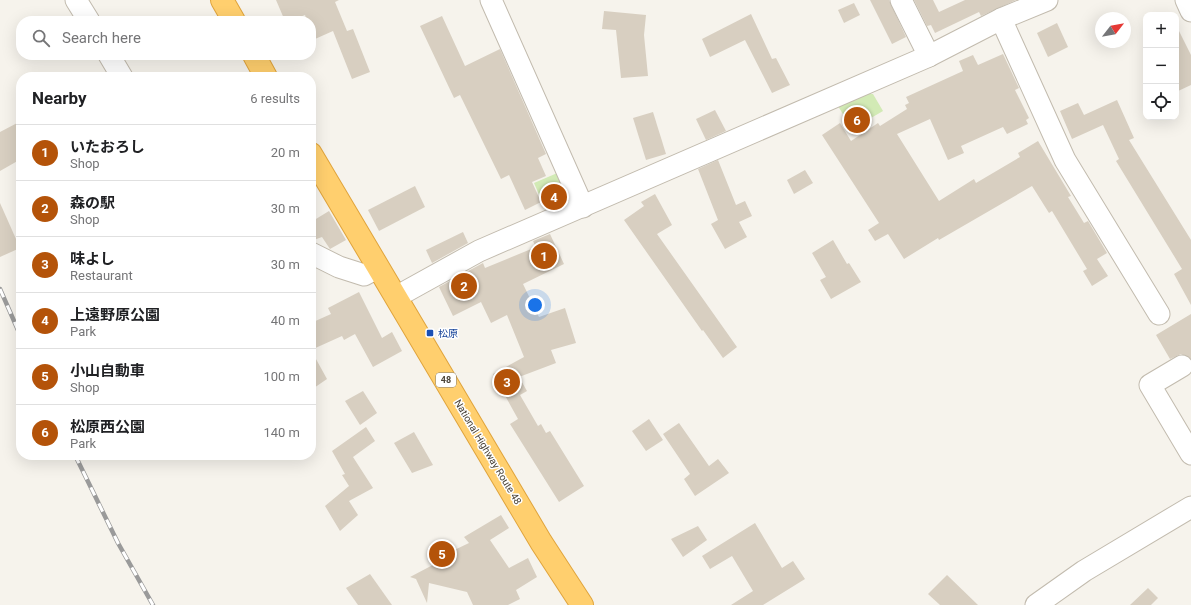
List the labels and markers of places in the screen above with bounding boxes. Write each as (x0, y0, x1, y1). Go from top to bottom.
pin: 6 (844, 105, 870, 135)
pin: 4 (541, 182, 567, 212)
pin: 1 (531, 241, 557, 271)
pin: 2 (451, 271, 477, 301)
marker: 松原 (425, 328, 435, 338)
place label: 松原 (438, 328, 458, 339)
pin: 3 (494, 367, 520, 397)
pin: 5 (429, 539, 455, 569)

